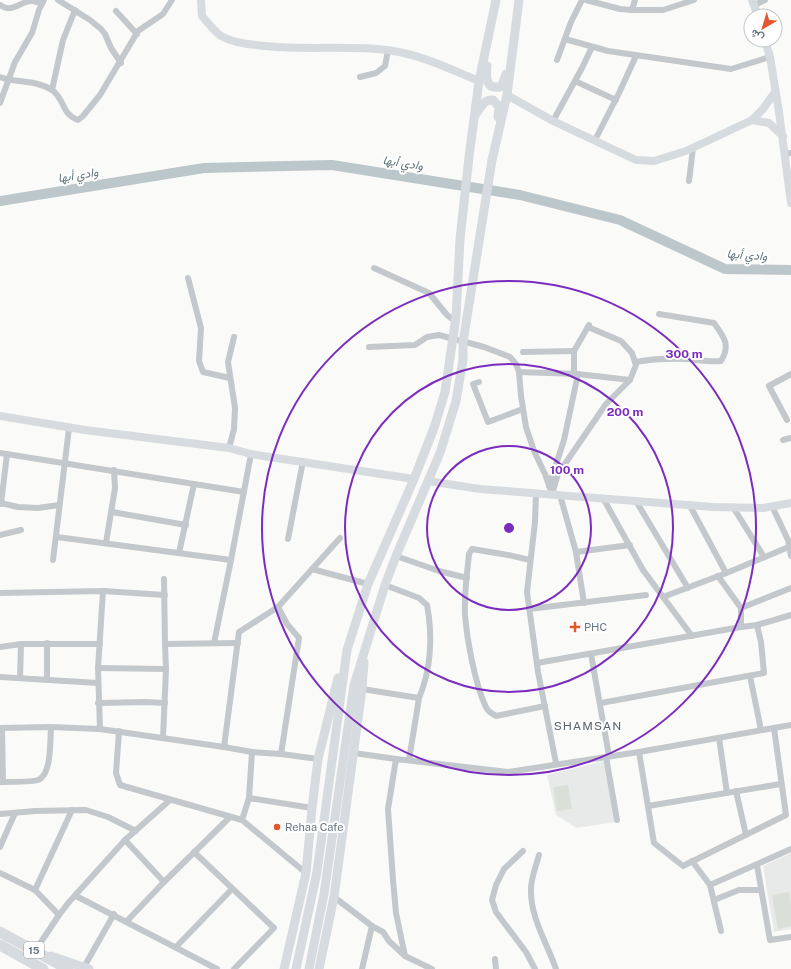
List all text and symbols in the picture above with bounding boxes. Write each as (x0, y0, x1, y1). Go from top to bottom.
north arrow (743, 8, 783, 48)
text: ش (748, 26, 766, 45)
water label: وادي أبها (381, 153, 425, 176)
water label: وادي أبها (57, 165, 100, 188)
water label: وادي أبها (726, 247, 768, 266)
text: 300 m (666, 347, 703, 361)
text: 200 m (607, 405, 643, 419)
text: 100 m (550, 463, 584, 477)
centre of rings (502, 521, 516, 535)
marker: PHC (569, 621, 581, 633)
place label: PHC (584, 621, 607, 633)
district label: SHAMSAN (554, 719, 622, 733)
place label: Rehaa Cafe (285, 821, 344, 833)
marker: Rehaa Cafe (272, 822, 282, 832)
road number: 15 (24, 942, 44, 958)

